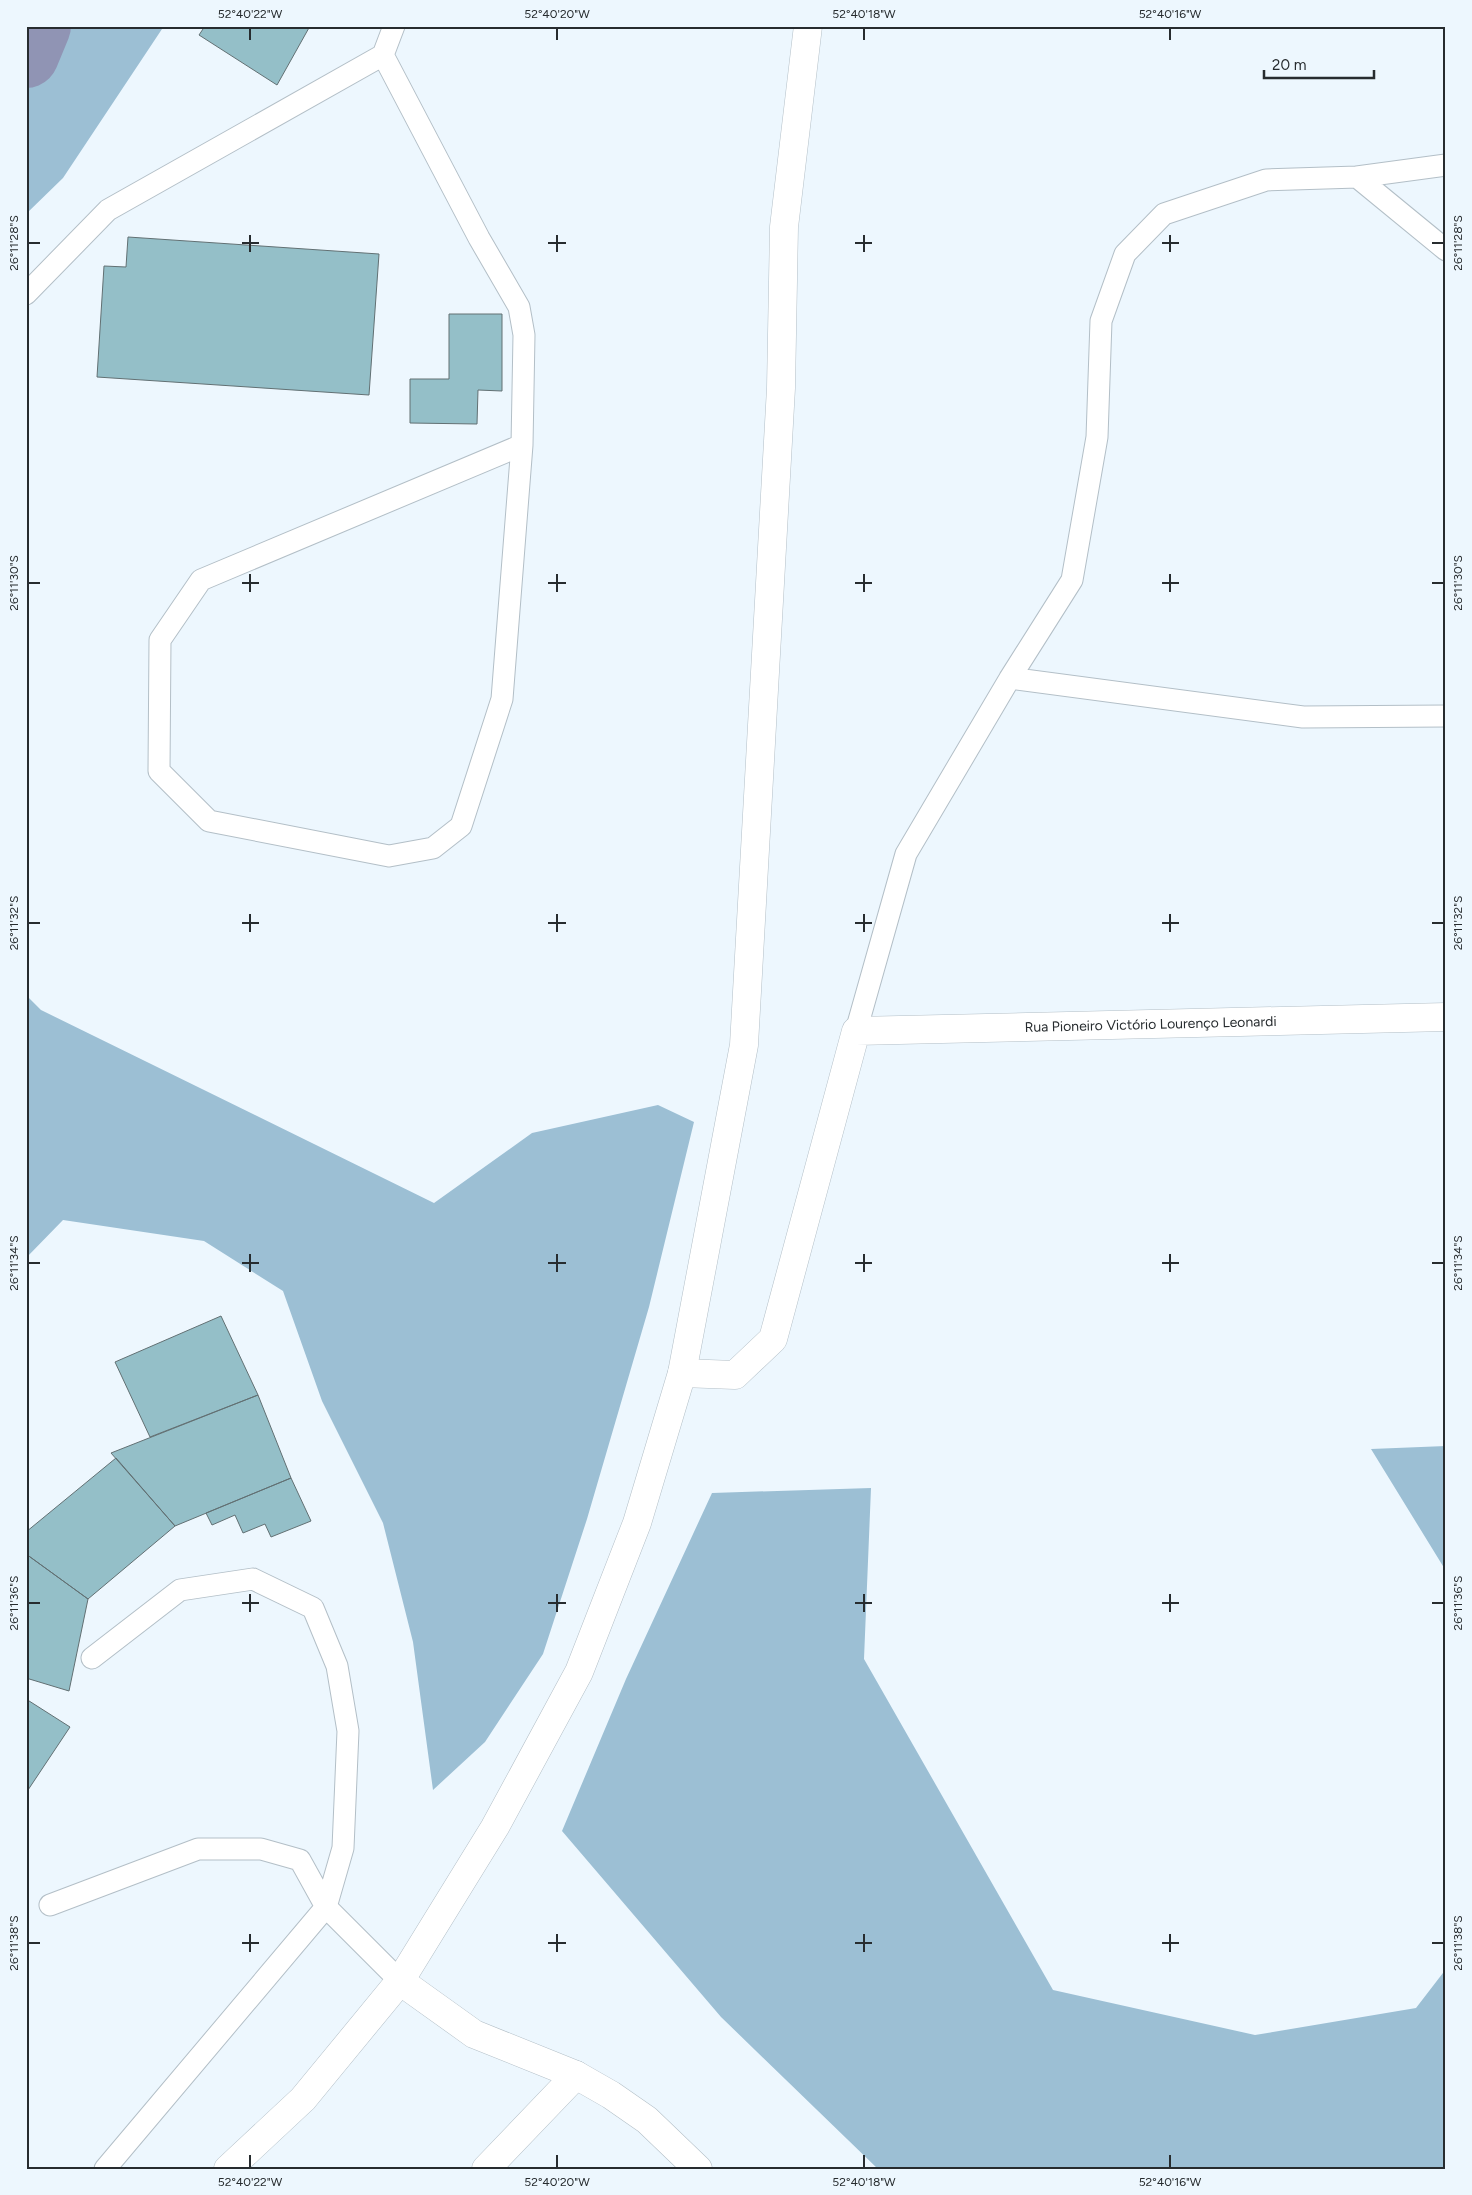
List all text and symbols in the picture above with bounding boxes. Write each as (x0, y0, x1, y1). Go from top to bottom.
text: 52°40'22"W (218, 7, 283, 21)
text: 52°40'20"W (524, 7, 590, 21)
text: 52°40'18"W (832, 7, 896, 21)
text: 52°40'16"W (1139, 7, 1202, 21)
scale bar (1264, 48, 1374, 80)
text: 20 m (1272, 56, 1306, 74)
text: 26°11'28"S (7, 215, 21, 271)
text: 26°11'28"S (1451, 215, 1465, 271)
text: 26°11'30"S (7, 555, 21, 611)
text: 26°11'30"S (1451, 555, 1465, 611)
text: 26°11'32"S (7, 896, 21, 950)
text: 26°11'32"S (1451, 896, 1465, 950)
street label: Rua Pioneiro Victório Lourenço Leonardi (1024, 1013, 1277, 1035)
text: 26°11'34"S (7, 1235, 21, 1291)
text: 26°11'34"S (1451, 1235, 1465, 1291)
text: 26°11'36"S (7, 1576, 21, 1630)
text: 26°11'36"S (1451, 1576, 1465, 1630)
text: 26°11'38"S (7, 1915, 21, 1971)
text: 26°11'38"S (1451, 1915, 1465, 1971)
text: 52°40'22"W (218, 2175, 283, 2189)
text: 52°40'20"W (524, 2175, 590, 2189)
text: 52°40'18"W (832, 2175, 896, 2189)
text: 52°40'16"W (1139, 2175, 1202, 2189)

